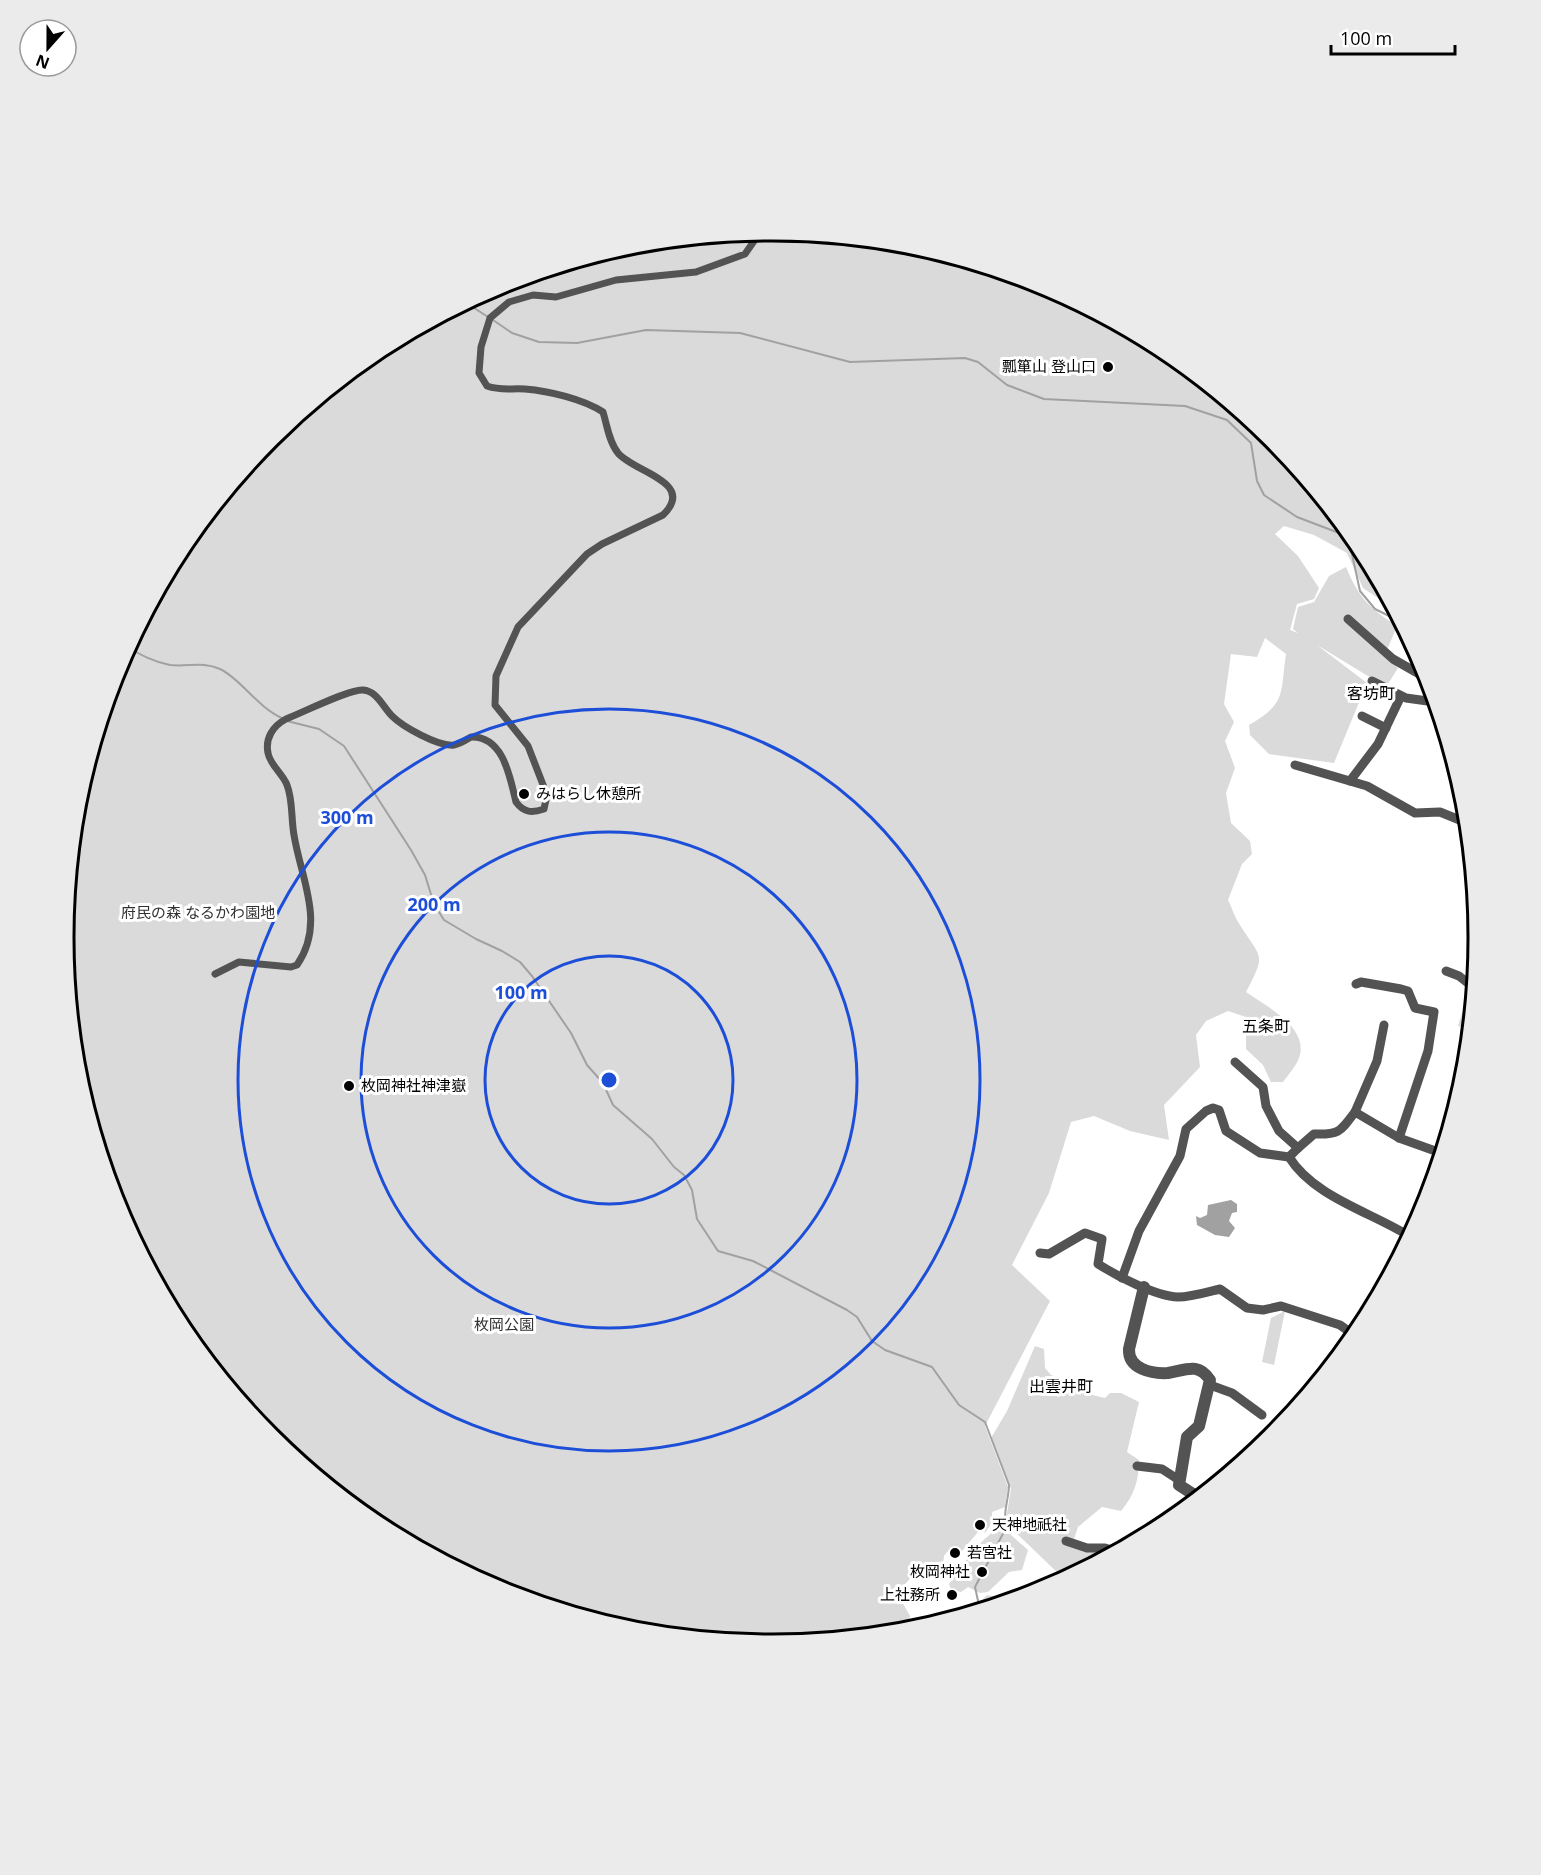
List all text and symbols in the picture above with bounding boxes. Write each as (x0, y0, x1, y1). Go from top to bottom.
north arrow (18, 18, 78, 78)
scale bar (1331, 18, 1456, 56)
text: 100 m (1340, 26, 1392, 50)
text: N (33, 49, 53, 75)
place label: 瓢箪山 登山口 (1002, 356, 1096, 376)
marker: 瓢箪山 登山口 (1101, 360, 1115, 374)
district label: 客坊町 (1347, 682, 1395, 704)
place label: みはらし休憩所 (536, 783, 641, 803)
marker: みはらし休憩所 (517, 787, 531, 801)
text: 300 m (320, 805, 374, 829)
text: 200 m (407, 892, 461, 916)
park label: 府民の森 なるかわ園地 (121, 902, 275, 922)
text: 100 m (494, 980, 548, 1004)
district label: 五条町 (1242, 1015, 1290, 1037)
centre of rings (599, 1070, 619, 1090)
place label: 枚岡神社神津嶽 (361, 1075, 466, 1095)
marker: 枚岡神社神津嶽 (342, 1079, 356, 1093)
park label: 枚岡公園 (474, 1314, 534, 1334)
district label: 出雲井町 (1029, 1375, 1093, 1397)
place label: 天神地祇社 (992, 1514, 1067, 1534)
marker: 天神地祇社 (973, 1518, 987, 1532)
place label: 若宮社 (967, 1542, 1012, 1562)
marker: 若宮社 (948, 1546, 962, 1560)
place label: 枚岡神社 (910, 1561, 970, 1581)
marker: 枚岡神社 (975, 1565, 989, 1579)
place label: 上社務所 (880, 1584, 940, 1604)
marker: 上社務所 (945, 1588, 959, 1602)

